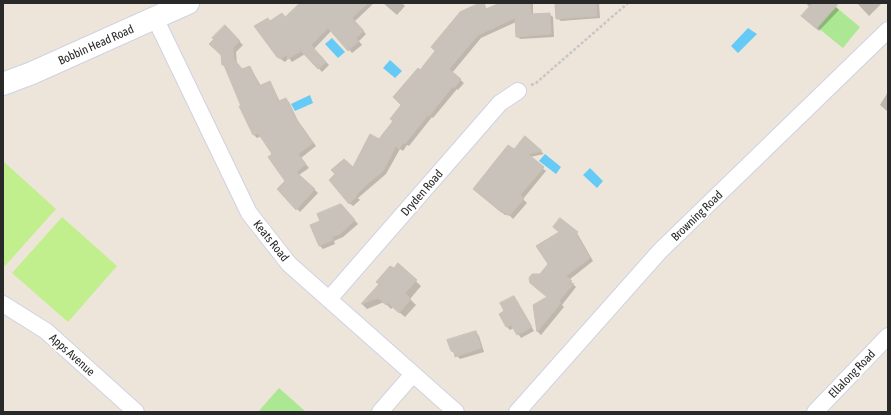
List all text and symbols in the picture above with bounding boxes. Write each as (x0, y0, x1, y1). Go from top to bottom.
street label: Bobbin Head Road (56, 22, 136, 68)
street label: Dryden Road (398, 167, 446, 219)
street label: Browning Road (668, 188, 726, 244)
street label: Keats Road (250, 217, 292, 265)
street label: Apps Avenue (46, 331, 98, 379)
street label: Ellalong Road (826, 347, 878, 401)

